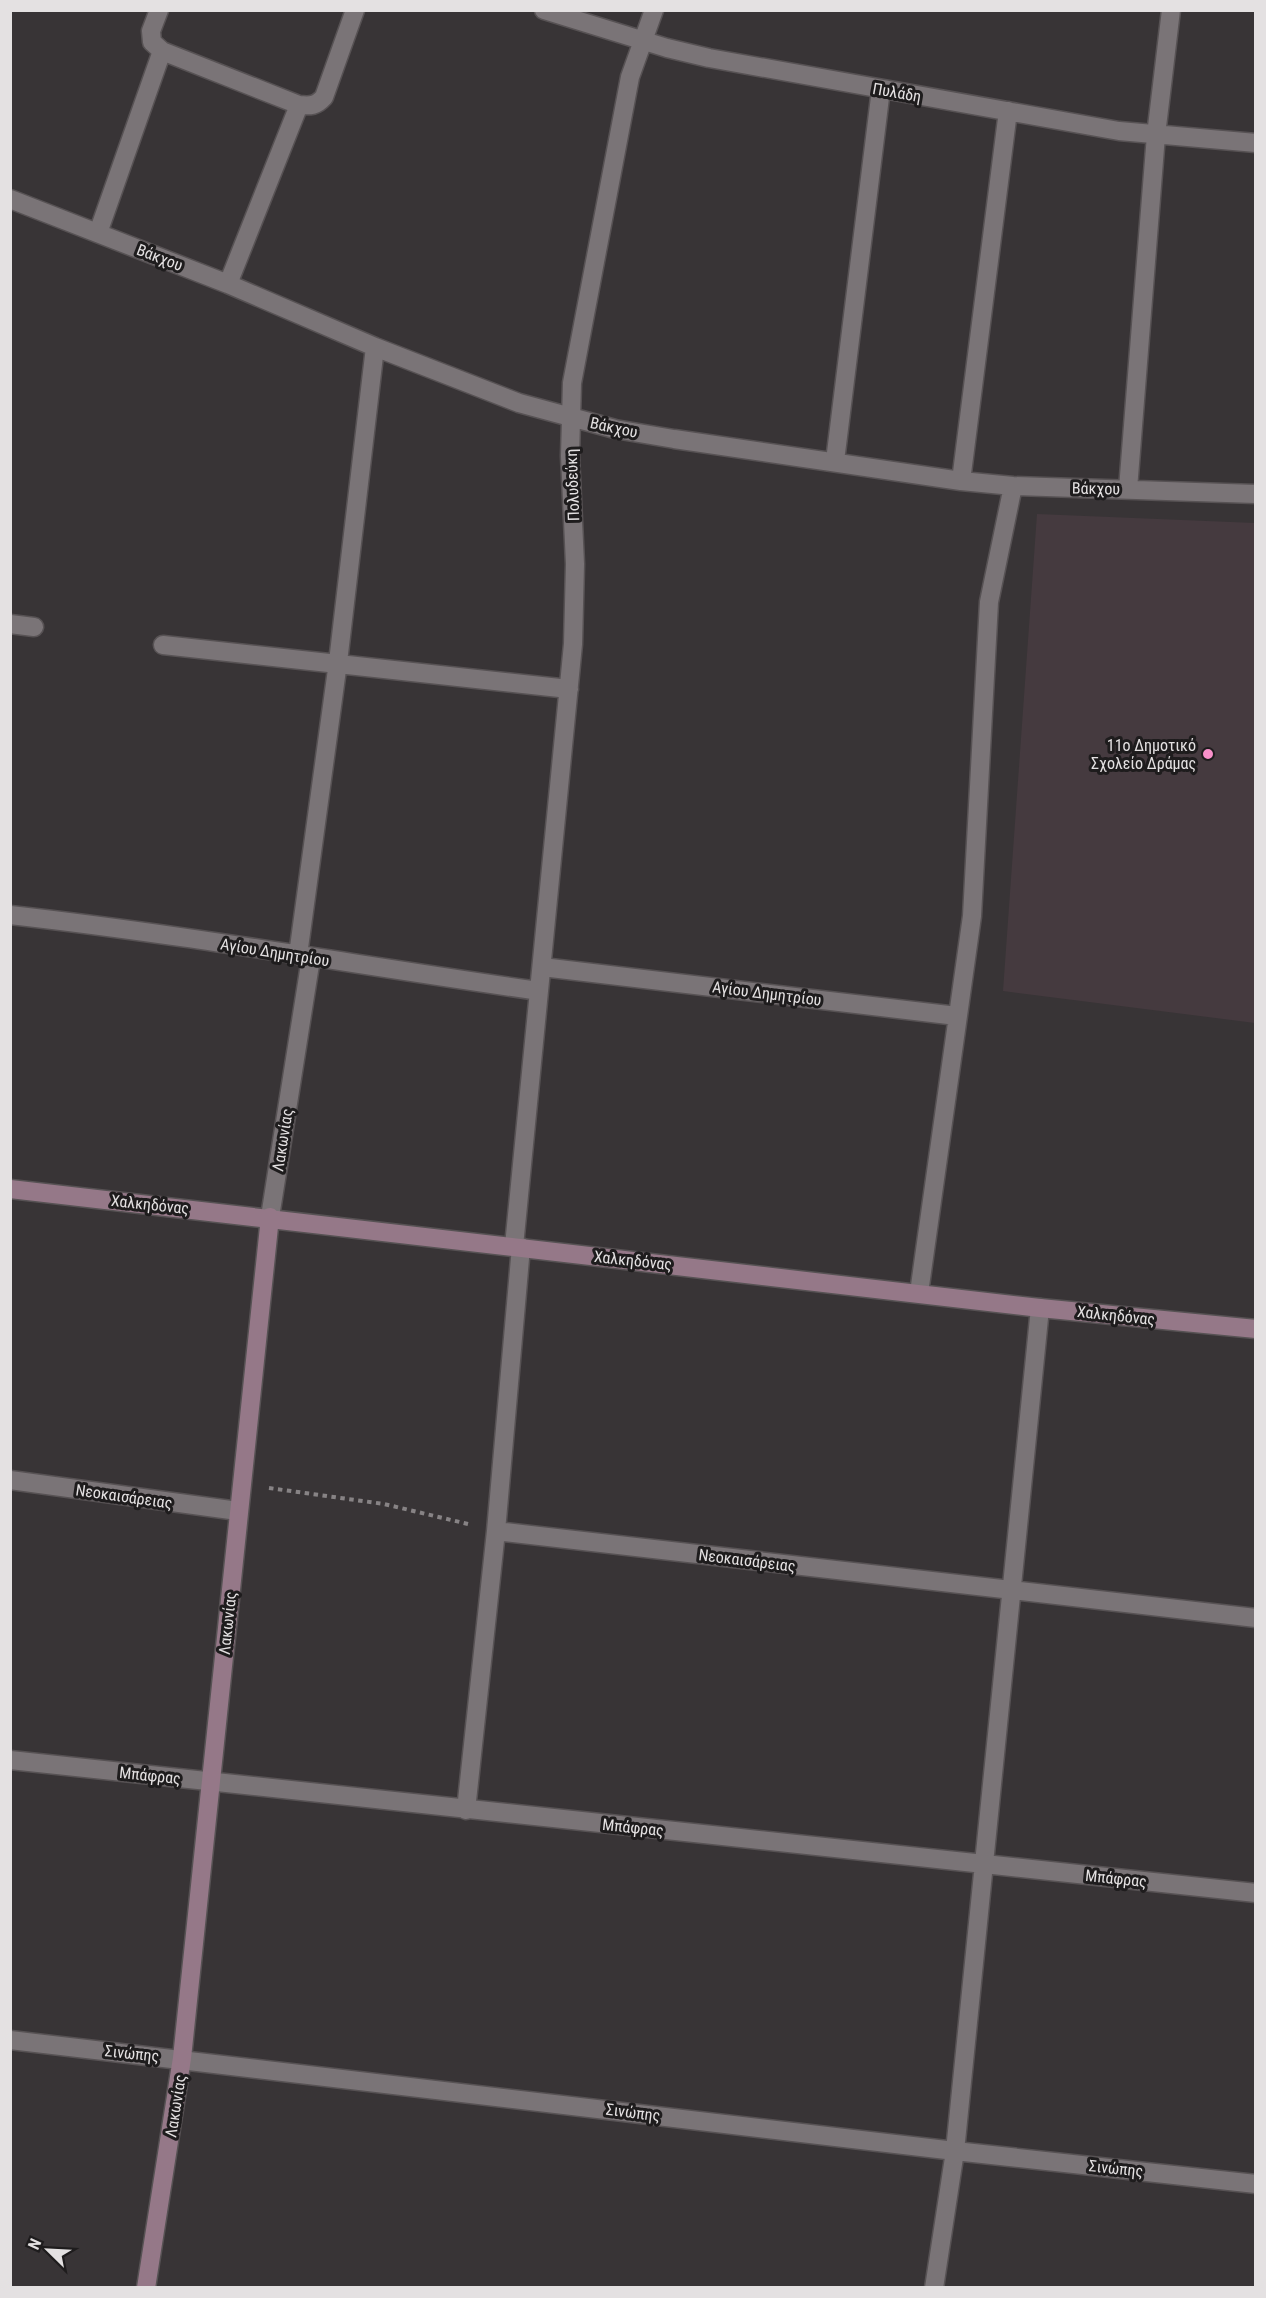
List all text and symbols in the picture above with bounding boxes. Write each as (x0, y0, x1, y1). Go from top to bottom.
street label: Πυλάδη (871, 79, 923, 106)
street label: Βάκχου (134, 240, 186, 275)
street label: Βάκχου (588, 413, 639, 442)
street label: Πολυδεύκη (562, 448, 583, 521)
street label: Βάκχου (1072, 479, 1120, 498)
place label: 11ο Δημοτικό Σχολείο Δράμας (1091, 736, 1196, 773)
marker: 11ο Δημοτικό Σχολείο Δράμας (1201, 747, 1215, 761)
street label: Αγίου Δημητρίου (219, 935, 331, 970)
street label: Αγίου Δημητρίου (711, 977, 823, 1010)
street label: Λακωνίας (268, 1107, 297, 1173)
street label: Χαλκηδόνας (110, 1191, 190, 1218)
street label: Χαλκηδόνας (593, 1247, 673, 1274)
street label: Χαλκηδόνας (1076, 1302, 1156, 1329)
street label: Νεοκαισάρειας (74, 1480, 174, 1513)
street label: Νεοκαισάρειας (697, 1545, 796, 1576)
street label: Λακωνίας (215, 1591, 240, 1656)
street label: Μπάφρας (118, 1763, 182, 1788)
street label: Μπάφρας (601, 1815, 665, 1840)
street label: Μπάφρας (1084, 1866, 1148, 1891)
street label: Σινώπης (104, 2041, 160, 2066)
street label: Λακωνίας (161, 2073, 190, 2139)
street label: Σινώπης (605, 2100, 661, 2125)
street label: Σινώπης (1088, 2156, 1144, 2181)
north arrow (18, 2220, 78, 2280)
text: N (24, 2236, 45, 2252)

